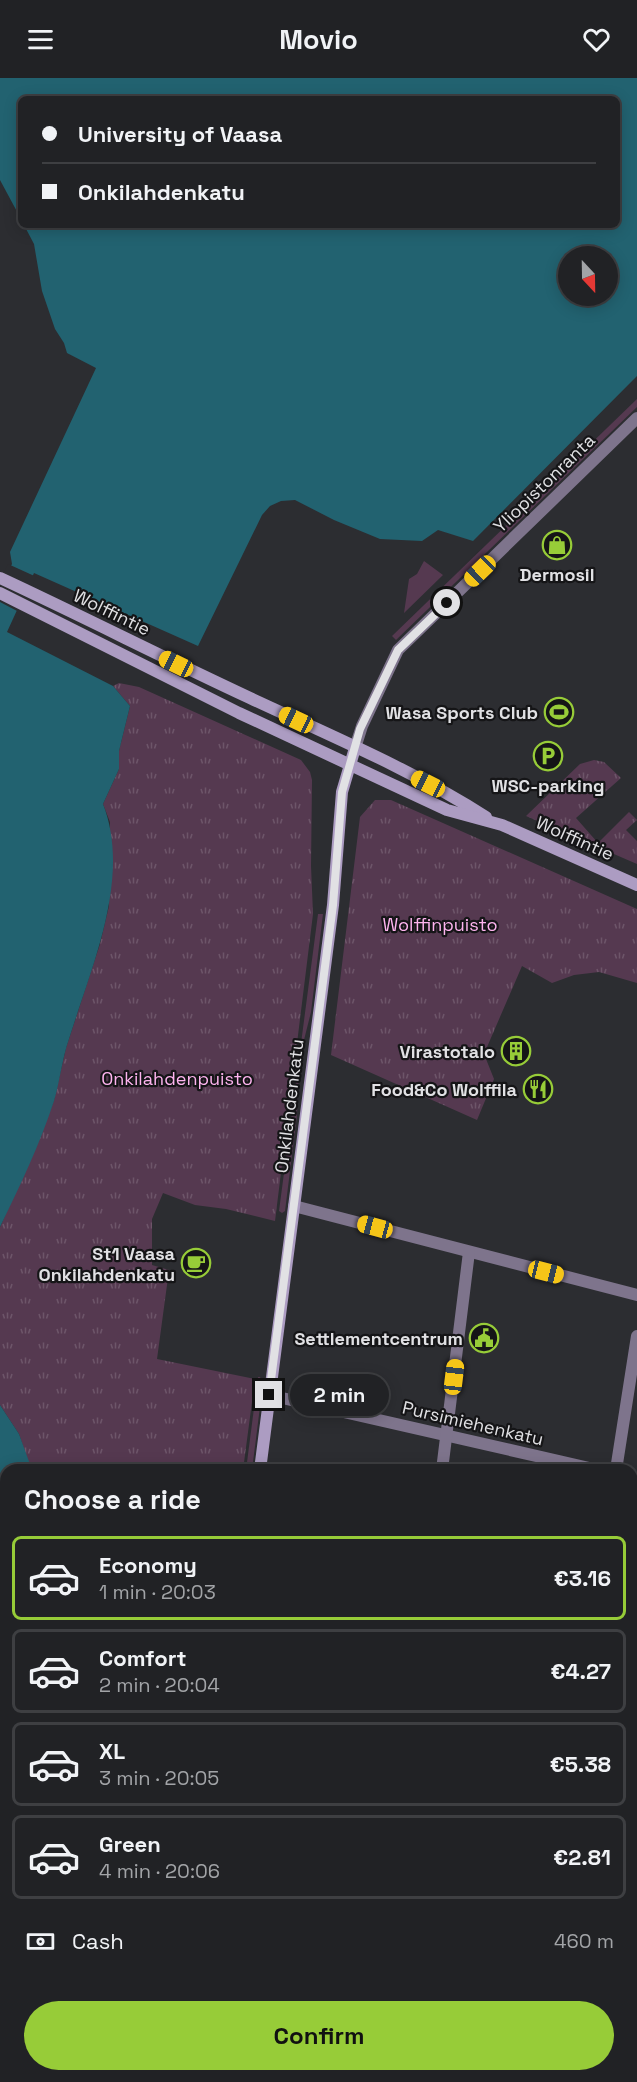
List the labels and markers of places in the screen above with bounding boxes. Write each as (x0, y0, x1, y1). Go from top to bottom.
shop icon: Dermosil (541, 529, 573, 561)
place label: Dermosil (520, 563, 594, 586)
sports icon: Wasa Sports Club (543, 696, 575, 728)
place label: Wasa Sports Club (386, 701, 538, 724)
parking icon: WSC-parking (532, 740, 564, 772)
place label: WSC-parking (492, 774, 604, 797)
building icon: Virastotalo (500, 1035, 532, 1067)
place label: Virastotalo (400, 1040, 495, 1063)
restaurant icon: Food&Co Wolffila (522, 1073, 554, 1105)
place label: Food&Co Wolffila (371, 1078, 518, 1101)
place label: St1 Vaasa Onkilahdenkatu (39, 1242, 176, 1286)
cafe icon: St1 Vaasa Onkilahdenkatu (180, 1247, 212, 1279)
public building icon: Settlementcentrum (468, 1322, 500, 1354)
place label: Settlementcentrum (294, 1327, 463, 1350)

